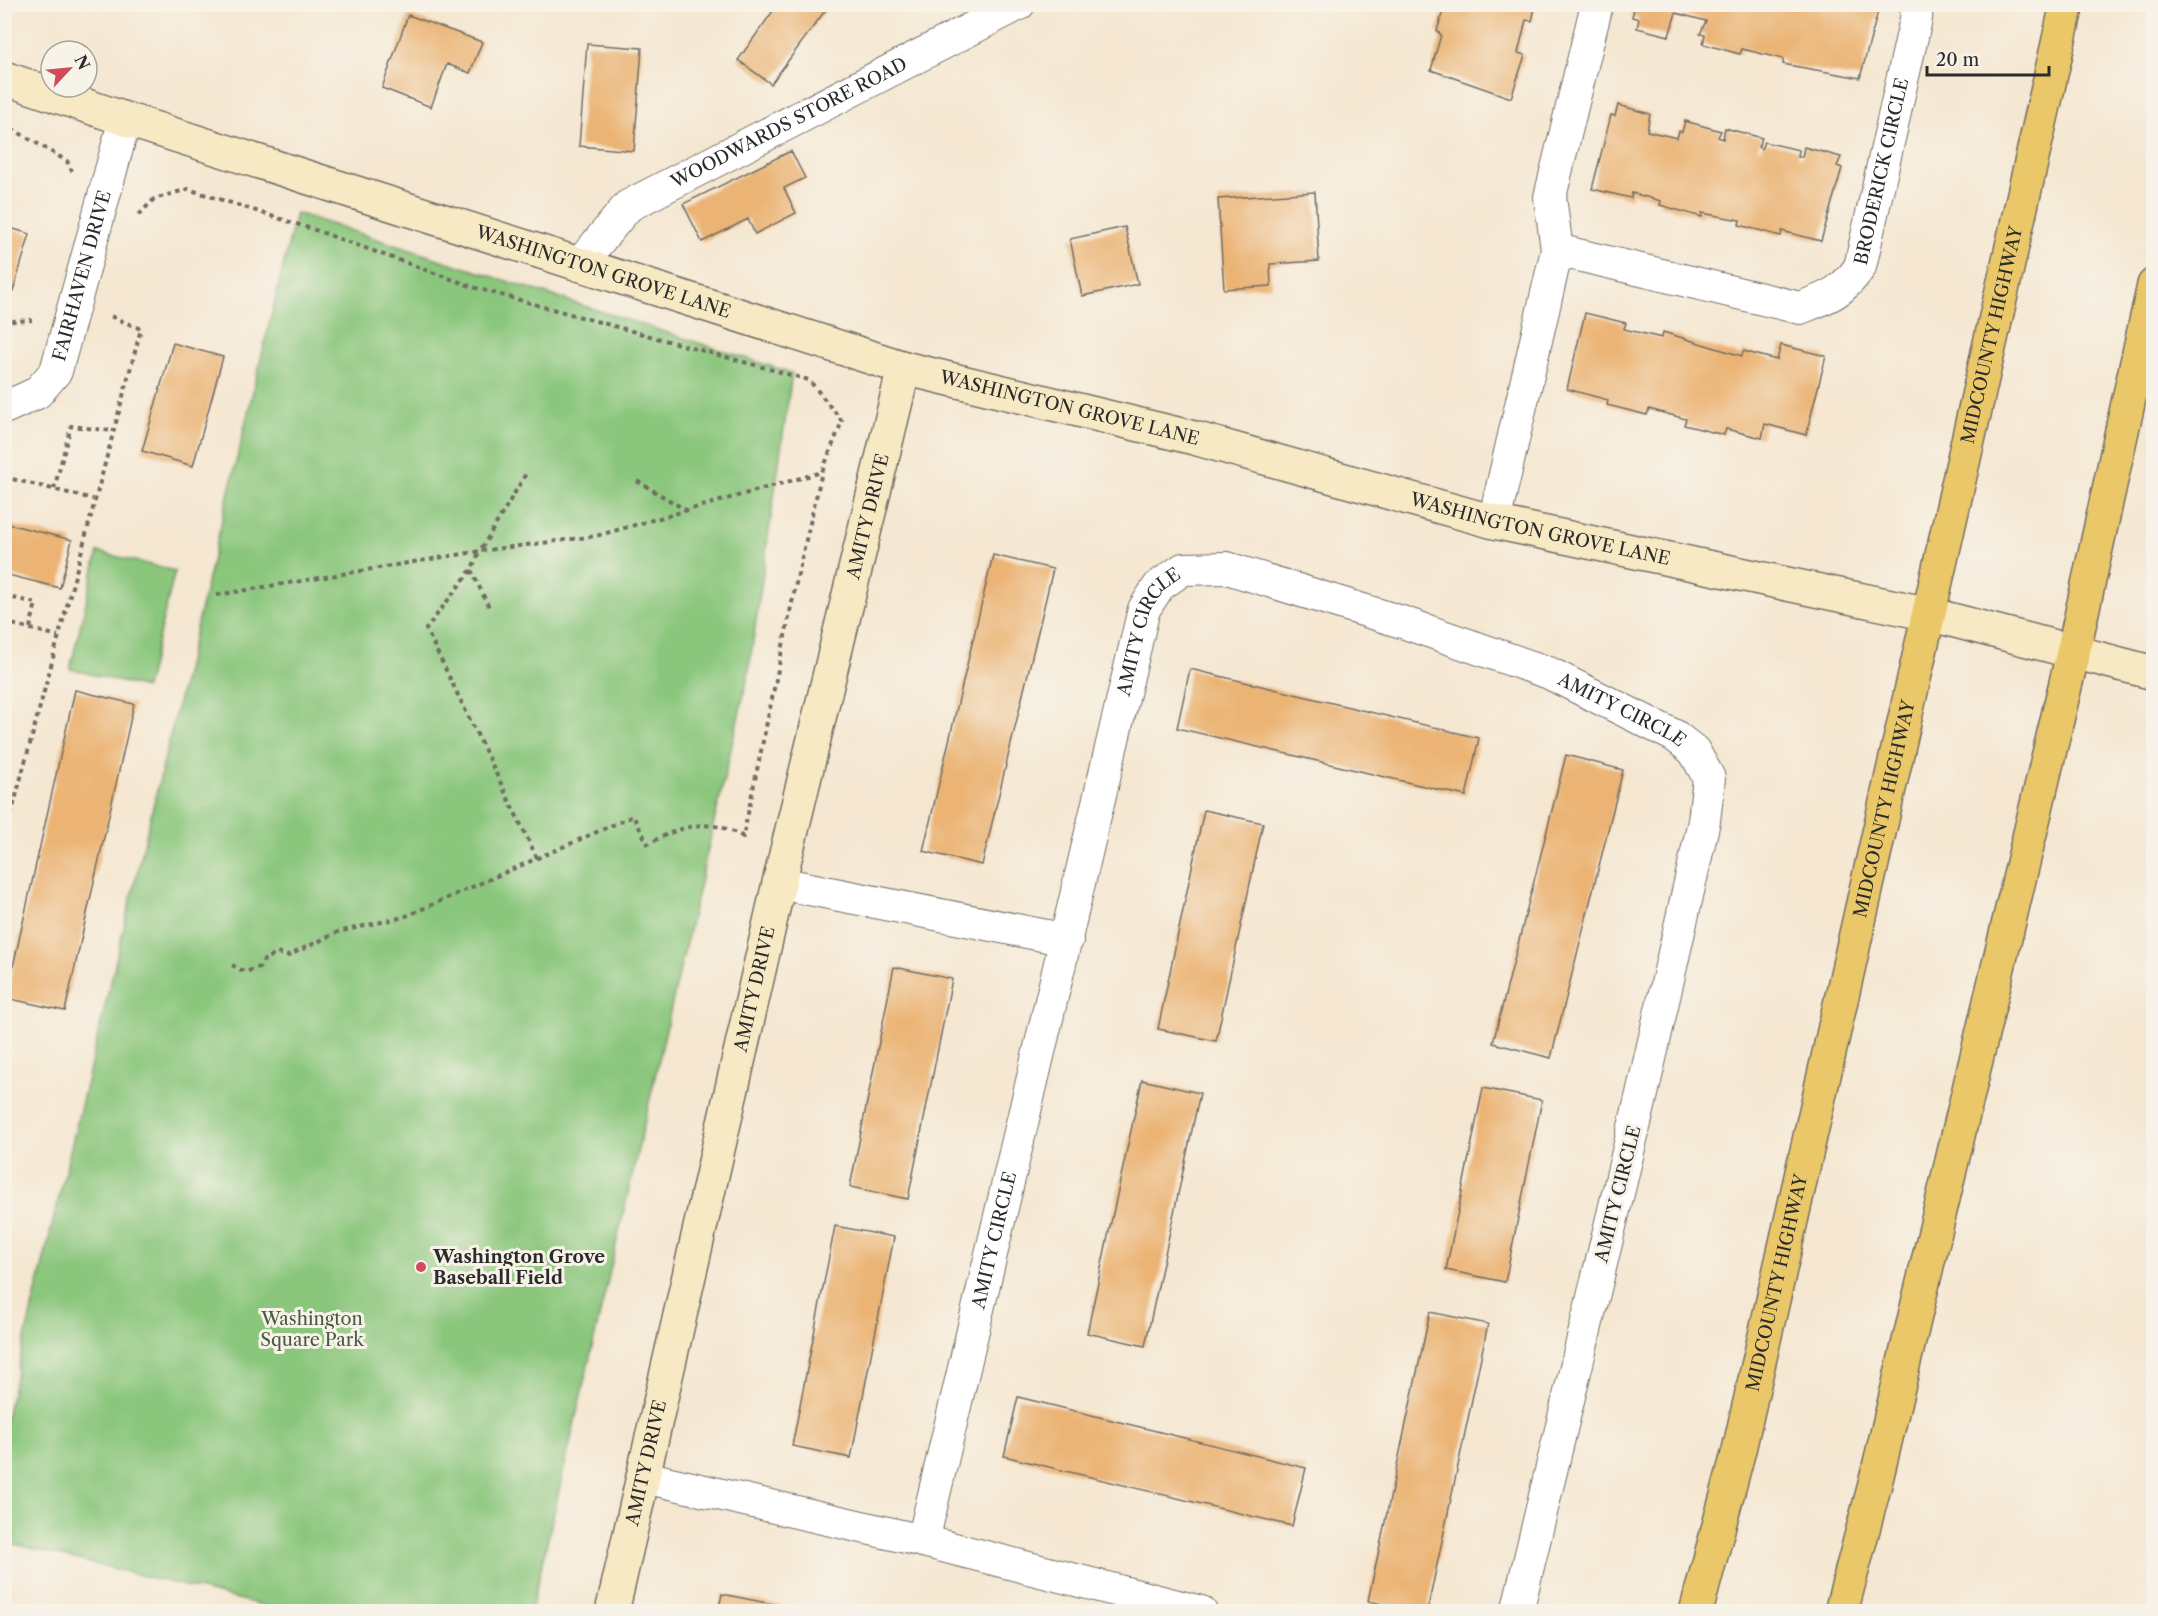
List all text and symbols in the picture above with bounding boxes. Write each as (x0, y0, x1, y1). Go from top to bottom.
north arrow (39, 39, 99, 99)
scale bar (1927, 39, 2048, 77)
text: 20 m (1936, 49, 1980, 71)
text: N (70, 52, 95, 73)
street label: WOODWARDS STORE ROAD (666, 53, 911, 193)
street label: BRODERICK CIRCLE (1850, 76, 1913, 267)
street label: FAIRHAVEN DRIVE (48, 188, 116, 364)
street label: WASHINGTON GROVE LANE (472, 221, 734, 323)
street label: MIDCOUNTY HIGHWAY (1957, 223, 2028, 446)
street label: WASHINGTON GROVE LANE (937, 366, 1202, 450)
street label: AMITY DRIVE (842, 452, 894, 582)
street label: WASHINGTON GROVE LANE (1407, 488, 1672, 570)
street label: AMITY CIRCLE (1113, 563, 1185, 699)
street label: AMITY CIRCLE (1553, 668, 1690, 751)
street label: MIDCOUNTY HIGHWAY (1849, 697, 1920, 920)
street label: AMITY DRIVE (729, 924, 780, 1055)
street label: AMITY CIRCLE (1590, 1123, 1646, 1266)
street label: AMITY CIRCLE (967, 1169, 1021, 1312)
street label: MIDCOUNTY HIGHWAY (1742, 1171, 1813, 1394)
place label: Washington Grove Baseball Field (432, 1246, 605, 1289)
marker: Washington Grove Baseball Field (414, 1260, 428, 1274)
park label: Washington Square Park (260, 1308, 365, 1351)
street label: AMITY DRIVE (621, 1398, 671, 1529)

